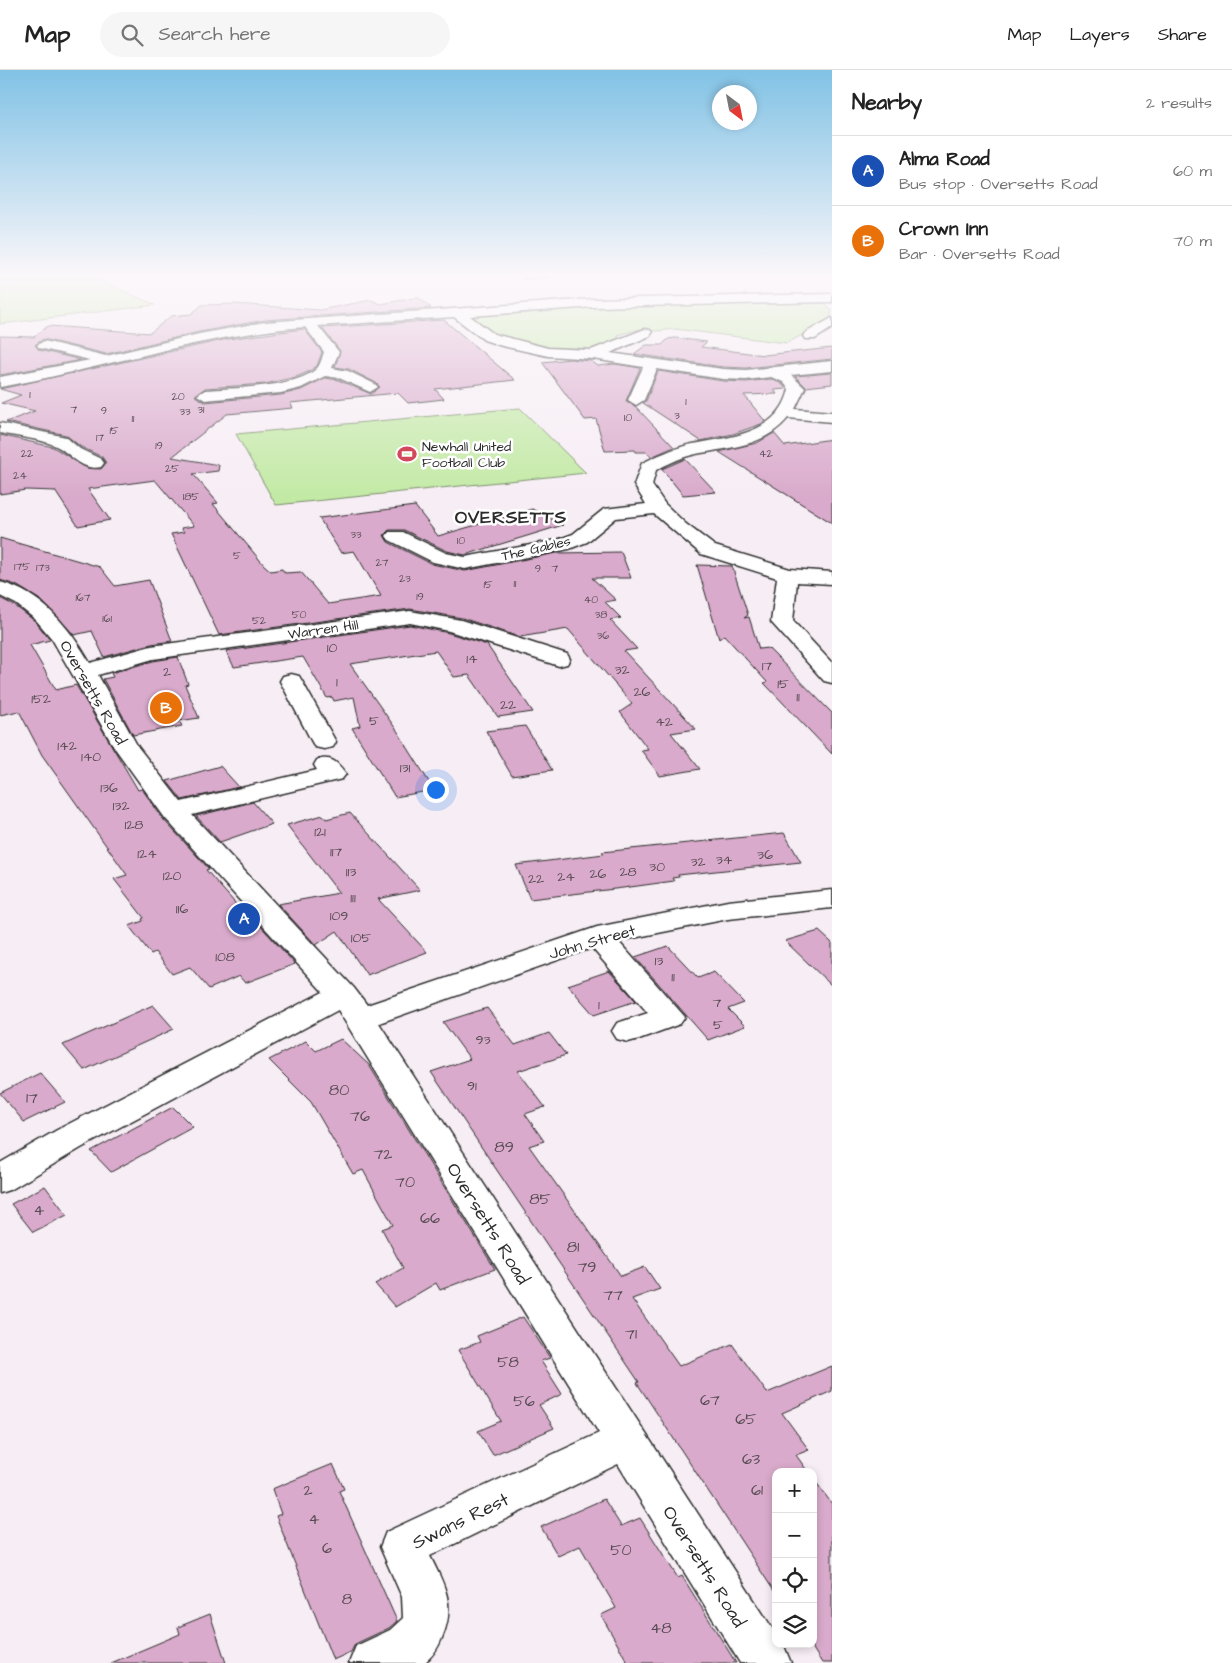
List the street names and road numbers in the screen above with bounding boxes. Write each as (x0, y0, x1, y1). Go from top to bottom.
street label: The Gables (500, 531, 573, 567)
street label: Warren Hill (287, 615, 360, 645)
street label: Oversetts Road (54, 636, 132, 749)
street label: John Street (546, 919, 639, 965)
street label: Oversetts Road (439, 1158, 536, 1290)
street label: Swans Rest (408, 1486, 514, 1556)
street label: Oversetts Road (655, 1501, 752, 1633)

